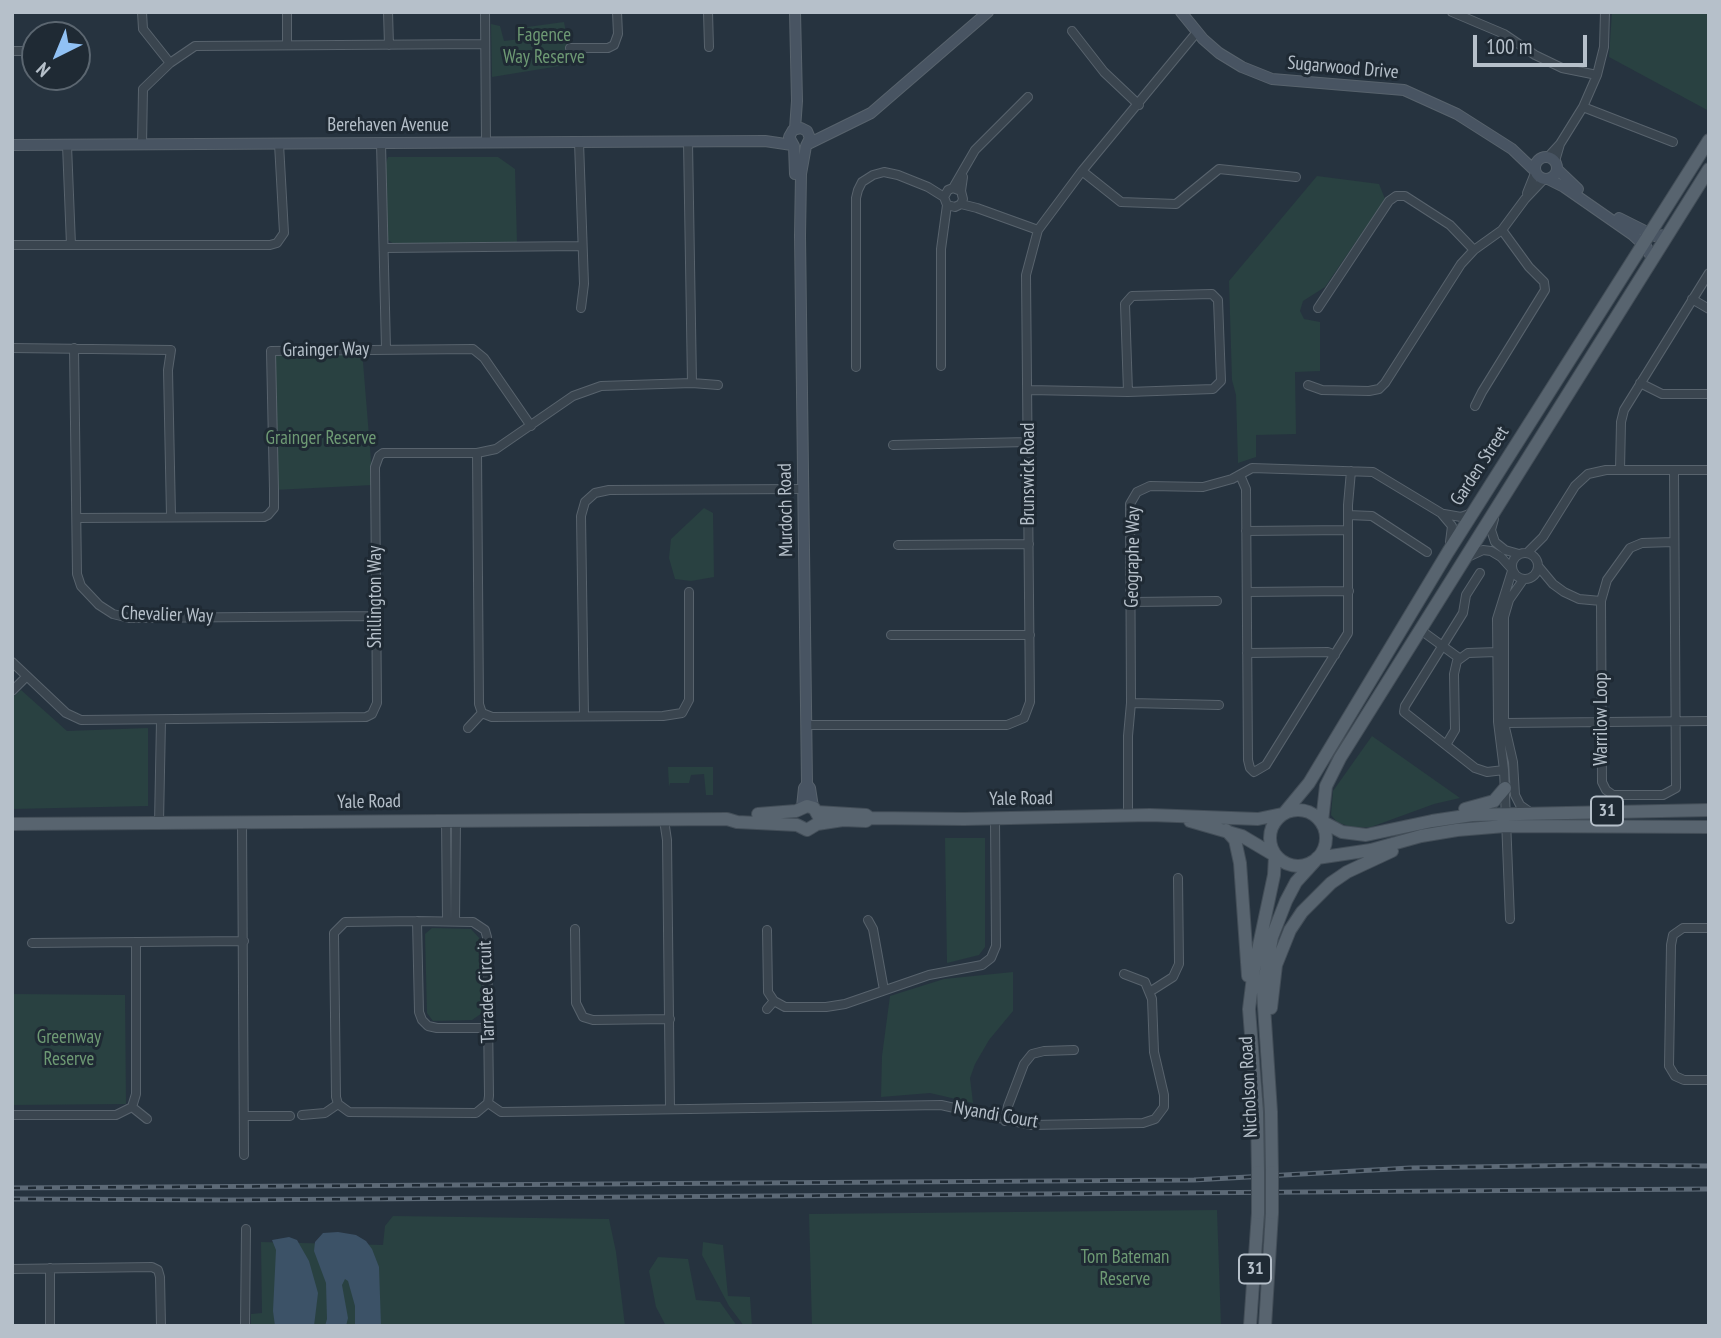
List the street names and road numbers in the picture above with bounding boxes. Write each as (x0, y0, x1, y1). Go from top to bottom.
street label: Sugarwood Drive (1286, 52, 1400, 84)
street label: Berehaven Avenue (327, 115, 449, 137)
street label: Grainger Way (282, 338, 370, 362)
street label: Brunswick Road (1018, 422, 1040, 526)
street label: Garden Street (1446, 422, 1514, 510)
street label: Murdoch Road (774, 463, 798, 557)
street label: Geographe Way (1121, 506, 1145, 608)
street label: Shillington Way (365, 546, 387, 648)
street label: Chevalier Way (121, 602, 213, 628)
street label: Warrilow Loop (1591, 672, 1613, 766)
street label: Yale Road (989, 787, 1053, 811)
street label: Yale Road (337, 790, 401, 814)
road number: 31 (1591, 796, 1623, 826)
street label: Tarradee Circuit (474, 940, 500, 1044)
street label: Nicholson Road (1235, 1036, 1263, 1138)
street label: Nyandi Court (952, 1096, 1040, 1134)
road number: 31 (1239, 1254, 1271, 1284)

